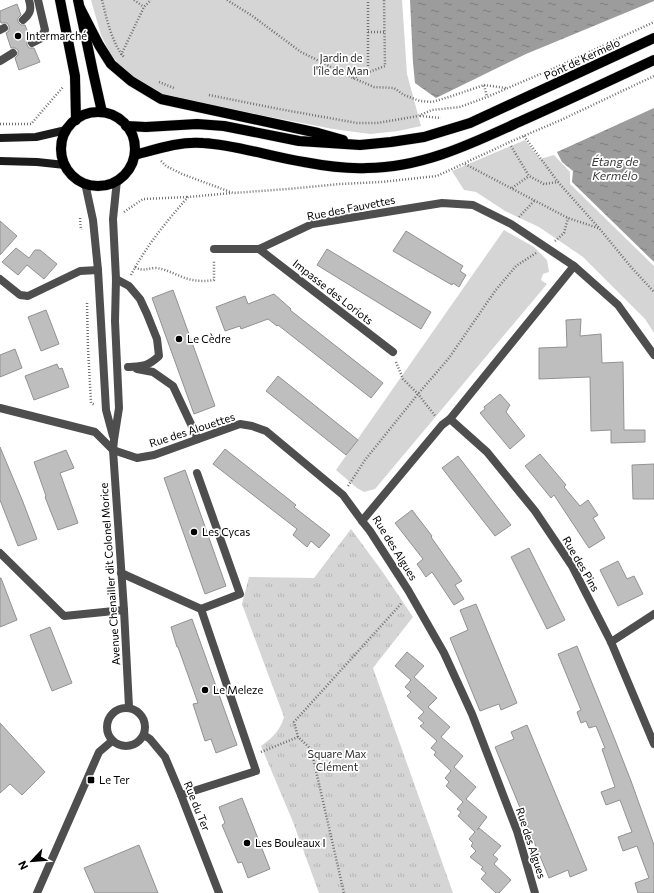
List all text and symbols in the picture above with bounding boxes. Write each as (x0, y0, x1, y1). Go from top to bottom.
place label: Intermarché (26, 29, 87, 42)
marker: Intermarché (13, 31, 23, 41)
street label: Pont de Kermélo (542, 35, 622, 82)
park label: Jardin de l'île de Man (313, 51, 369, 77)
water label: Étang de Kermélo (591, 154, 639, 182)
street label: Rue des Fauvettes (306, 193, 396, 222)
street label: Impasse des Loriots (291, 256, 376, 327)
place label: Le Cèdre (187, 332, 231, 345)
marker: Le Cèdre (174, 334, 184, 344)
street label: Rue des Alouettes (147, 410, 236, 449)
street label: Avenue Chenailler dit Colonel Morice (97, 482, 122, 666)
street label: Rue des Algues (370, 513, 421, 583)
place label: Les Cycas (202, 525, 250, 538)
marker: Les Cycas (189, 527, 199, 537)
street label: Rue des Pins (560, 534, 602, 594)
place label: Le Meleze (213, 683, 264, 696)
marker: Le Meleze (200, 685, 210, 695)
park label: Square Max Clément (308, 747, 367, 773)
place label: Le Ter (99, 773, 130, 786)
marker: Le Ter (86, 775, 96, 785)
street label: Rue du Ter (182, 779, 214, 833)
street label: Rue des Algues (514, 806, 549, 880)
place label: Les Bouleaux I (255, 836, 326, 849)
marker: Les Bouleaux I (242, 838, 252, 848)
north arrow (12, 841, 52, 881)
text: N (15, 859, 30, 872)

